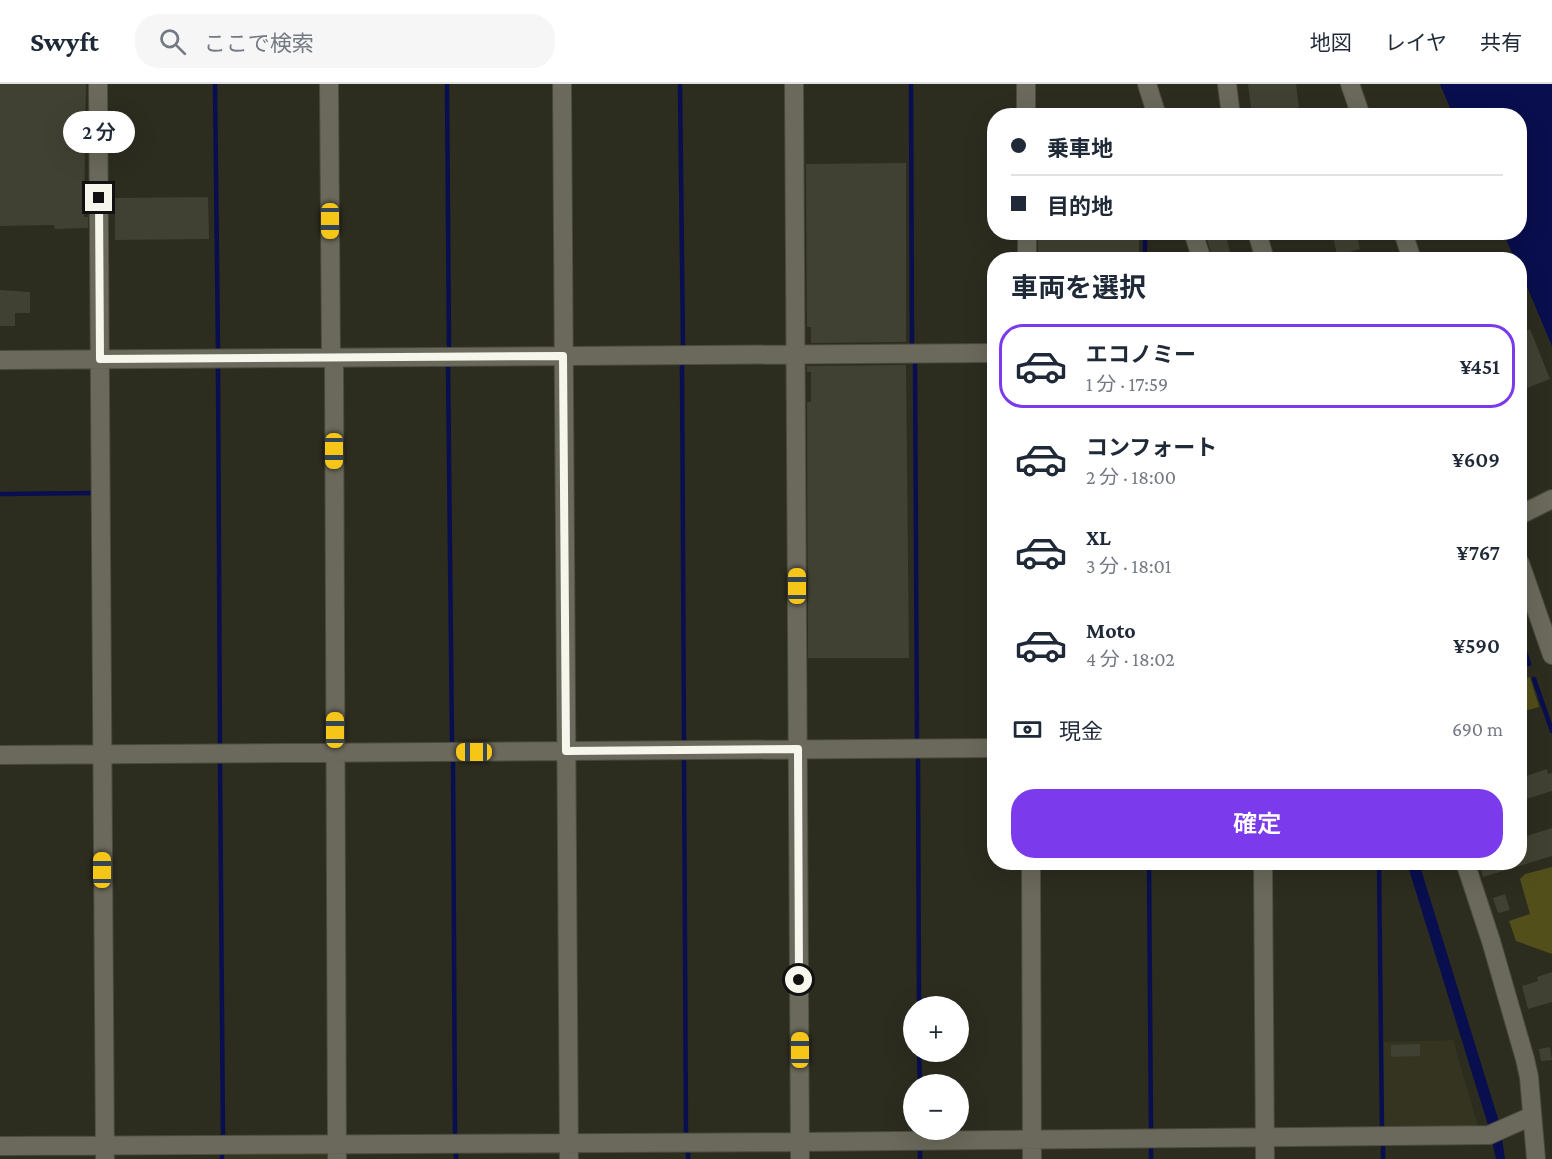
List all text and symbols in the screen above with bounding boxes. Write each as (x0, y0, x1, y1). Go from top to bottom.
search box (135, 14, 555, 68)
icon: search (156, 25, 189, 58)
text: Swyft (30, 26, 99, 57)
text: ここで検索 (204, 31, 314, 56)
text: 地図 (1310, 31, 1352, 55)
text: レイヤ (1385, 31, 1447, 55)
text: 共有 (1480, 31, 1522, 55)
callout: 2 分 (63, 111, 135, 153)
text: 2 分 (82, 121, 116, 143)
text: 乗車地 (1047, 136, 1113, 161)
route end (85, 184, 112, 211)
text: 目的地 (1047, 194, 1113, 219)
car (321, 203, 339, 239)
text: 車両を選択 (1011, 273, 1146, 303)
icon: car (1014, 339, 1068, 393)
text: エコノミー (1086, 342, 1196, 367)
text: ¥451 (1460, 354, 1500, 379)
text: 1 分 · 17:59 (1086, 373, 1168, 395)
icon: car (1014, 432, 1068, 486)
car (325, 433, 343, 469)
text: コンフォート (1086, 435, 1217, 460)
text: ¥609 (1452, 447, 1500, 472)
text: 2 分 · 18:00 (1086, 466, 1176, 488)
icon: car (1014, 525, 1068, 579)
text: XL (1086, 525, 1111, 550)
text: ¥767 (1456, 540, 1500, 565)
text: 3 分 · 18:01 (1086, 555, 1171, 577)
car (788, 568, 806, 604)
icon: car (1014, 618, 1068, 672)
text: Moto (1086, 618, 1136, 643)
text: ¥590 (1453, 633, 1500, 658)
text: 4 分 · 18:02 (1086, 648, 1175, 670)
car (326, 712, 344, 748)
icon: cash (1011, 713, 1044, 746)
text: 690 m (1452, 718, 1503, 740)
text: 現金 (1059, 719, 1103, 744)
car (456, 743, 492, 761)
button: 確定 (1011, 789, 1503, 858)
car (93, 852, 111, 888)
route start (785, 966, 812, 993)
map controls (903, 996, 969, 1140)
button: + (903, 996, 969, 1062)
car (791, 1032, 809, 1068)
button: − (903, 1074, 969, 1140)

